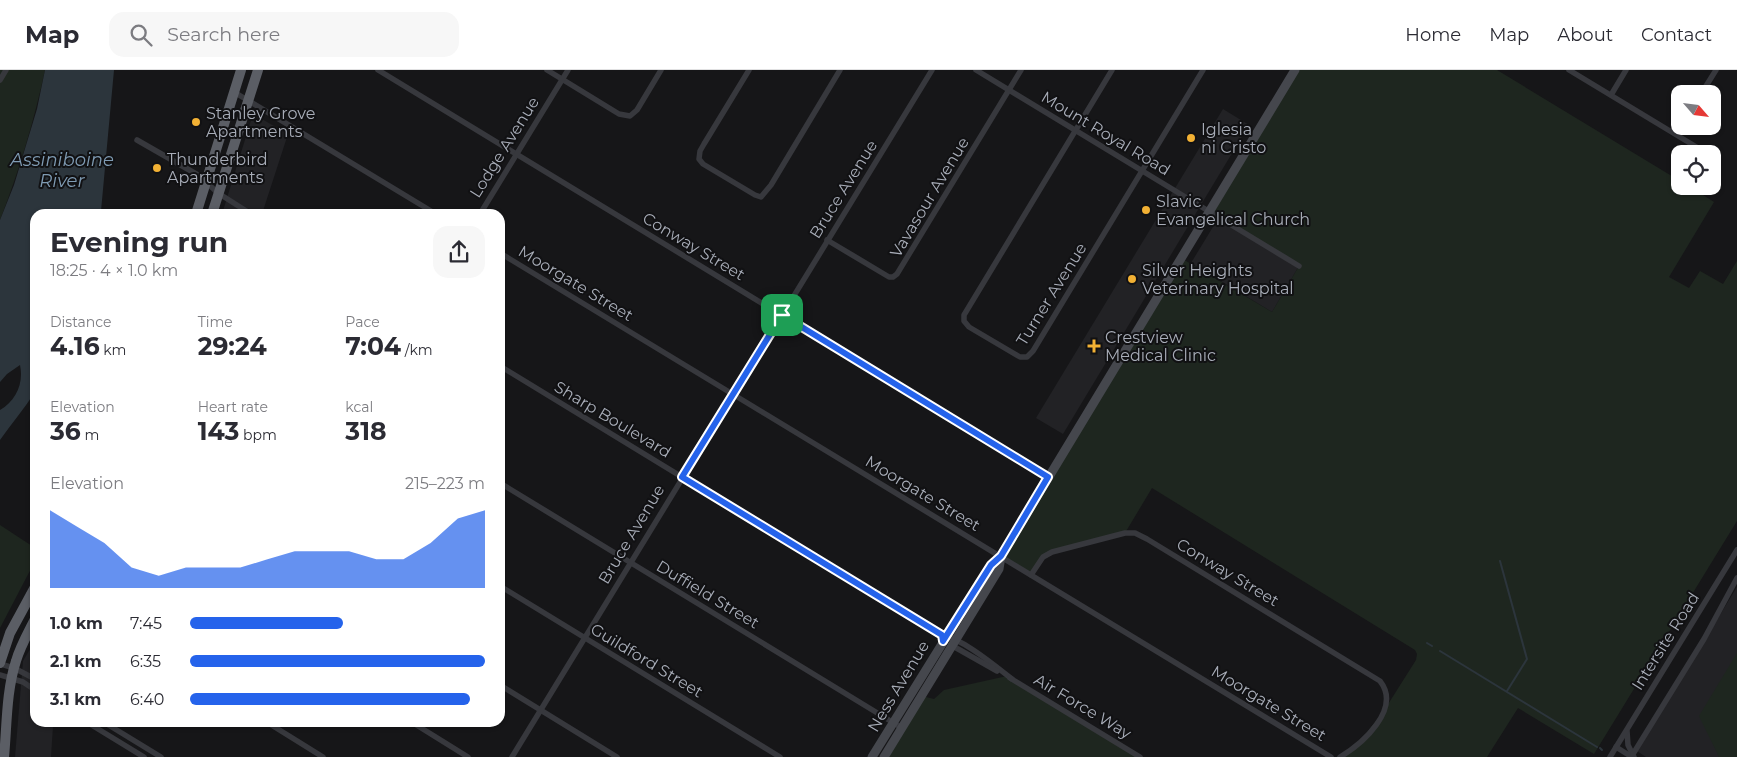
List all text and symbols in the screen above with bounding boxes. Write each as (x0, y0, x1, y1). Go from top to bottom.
search box (109, 12, 459, 57)
text: Map (25, 20, 79, 49)
icon: search (127, 21, 155, 49)
text: Search here (167, 23, 280, 46)
text: Home (1405, 24, 1461, 46)
text: Map (1489, 24, 1529, 46)
text: About (1557, 24, 1613, 46)
text: Contact (1641, 24, 1712, 46)
north arrow (1671, 85, 1721, 135)
map controls (1671, 85, 1721, 195)
street label: Mount Royal Road (1038, 87, 1174, 179)
street label: Lodge Avenue (466, 93, 543, 201)
place label: Stanley Grove Apartments (206, 104, 315, 141)
marker: Stanley Grove Apartments (190, 116, 202, 128)
place label: Iglesia ni Cristo (1201, 120, 1266, 157)
marker: Iglesia ni Cristo (1185, 132, 1197, 144)
street label: Vavasour Avenue (886, 134, 973, 261)
street label: Bruce Avenue (806, 137, 881, 242)
button: locate (1671, 145, 1721, 195)
water label: Assiniboine River (9, 149, 114, 192)
place label: Thunderbird Apartments (167, 150, 268, 187)
marker: Thunderbird Apartments (151, 162, 163, 174)
place label: Slavic Evangelical Church (1156, 192, 1310, 229)
marker: Slavic Evangelical Church (1140, 204, 1152, 216)
street label: Conway Street (639, 208, 749, 285)
text: Evening run (50, 225, 228, 259)
button: share (433, 226, 485, 278)
street label: Turner Avenue (1012, 239, 1091, 349)
street label: Moorgate Street (515, 242, 637, 325)
text: 18:25 · 4 × 1.0 km (50, 261, 178, 280)
place label: Silver Heights Veterinary Hospital (1142, 261, 1294, 298)
marker: Silver Heights Veterinary Hospital (1126, 273, 1138, 285)
pin (761, 294, 803, 336)
icon: arrive (768, 301, 796, 329)
text: Distance (50, 313, 112, 331)
text: Time (198, 313, 233, 331)
text: Pace (345, 313, 380, 331)
place label: Crestview Medical Clinic (1105, 328, 1216, 365)
text: 4.16 (50, 331, 100, 361)
text: 29:24 (198, 331, 267, 361)
text: 7:04 (345, 331, 401, 361)
marker: Crestview Medical Clinic (1087, 339, 1101, 353)
text: km (100, 341, 126, 359)
text: /km (401, 341, 433, 359)
street label: Sharp Boulevard (551, 377, 675, 462)
text: Elevation (50, 398, 115, 416)
text: Heart rate (198, 398, 268, 416)
text: kcal (345, 398, 373, 416)
text: 36 (50, 416, 81, 446)
text: 143 (198, 416, 239, 446)
text: 318 (345, 416, 386, 446)
text: m (81, 426, 99, 444)
text: bpm (239, 426, 277, 444)
street label: Moorgate Street (862, 452, 984, 535)
text: Elevation (50, 474, 124, 493)
text: 215–223 m (405, 474, 485, 493)
street label: Bruce Avenue (594, 481, 669, 587)
street label: Conway Street (1173, 534, 1283, 611)
street label: Duffield Street (653, 556, 763, 633)
street label: Intersite Road (1628, 589, 1703, 694)
text: 1.0 km (50, 614, 103, 633)
text: 7:45 (130, 614, 162, 633)
street label: Guildford Street (587, 619, 707, 702)
street label: Ness Avenue (864, 637, 933, 735)
text: 2.1 km (50, 652, 102, 671)
text: 6:35 (130, 652, 161, 671)
street label: Moorgate Street (1208, 662, 1330, 745)
street label: Air Force Way (1031, 670, 1135, 743)
text: 3.1 km (50, 690, 101, 709)
text: 6:40 (130, 690, 164, 709)

